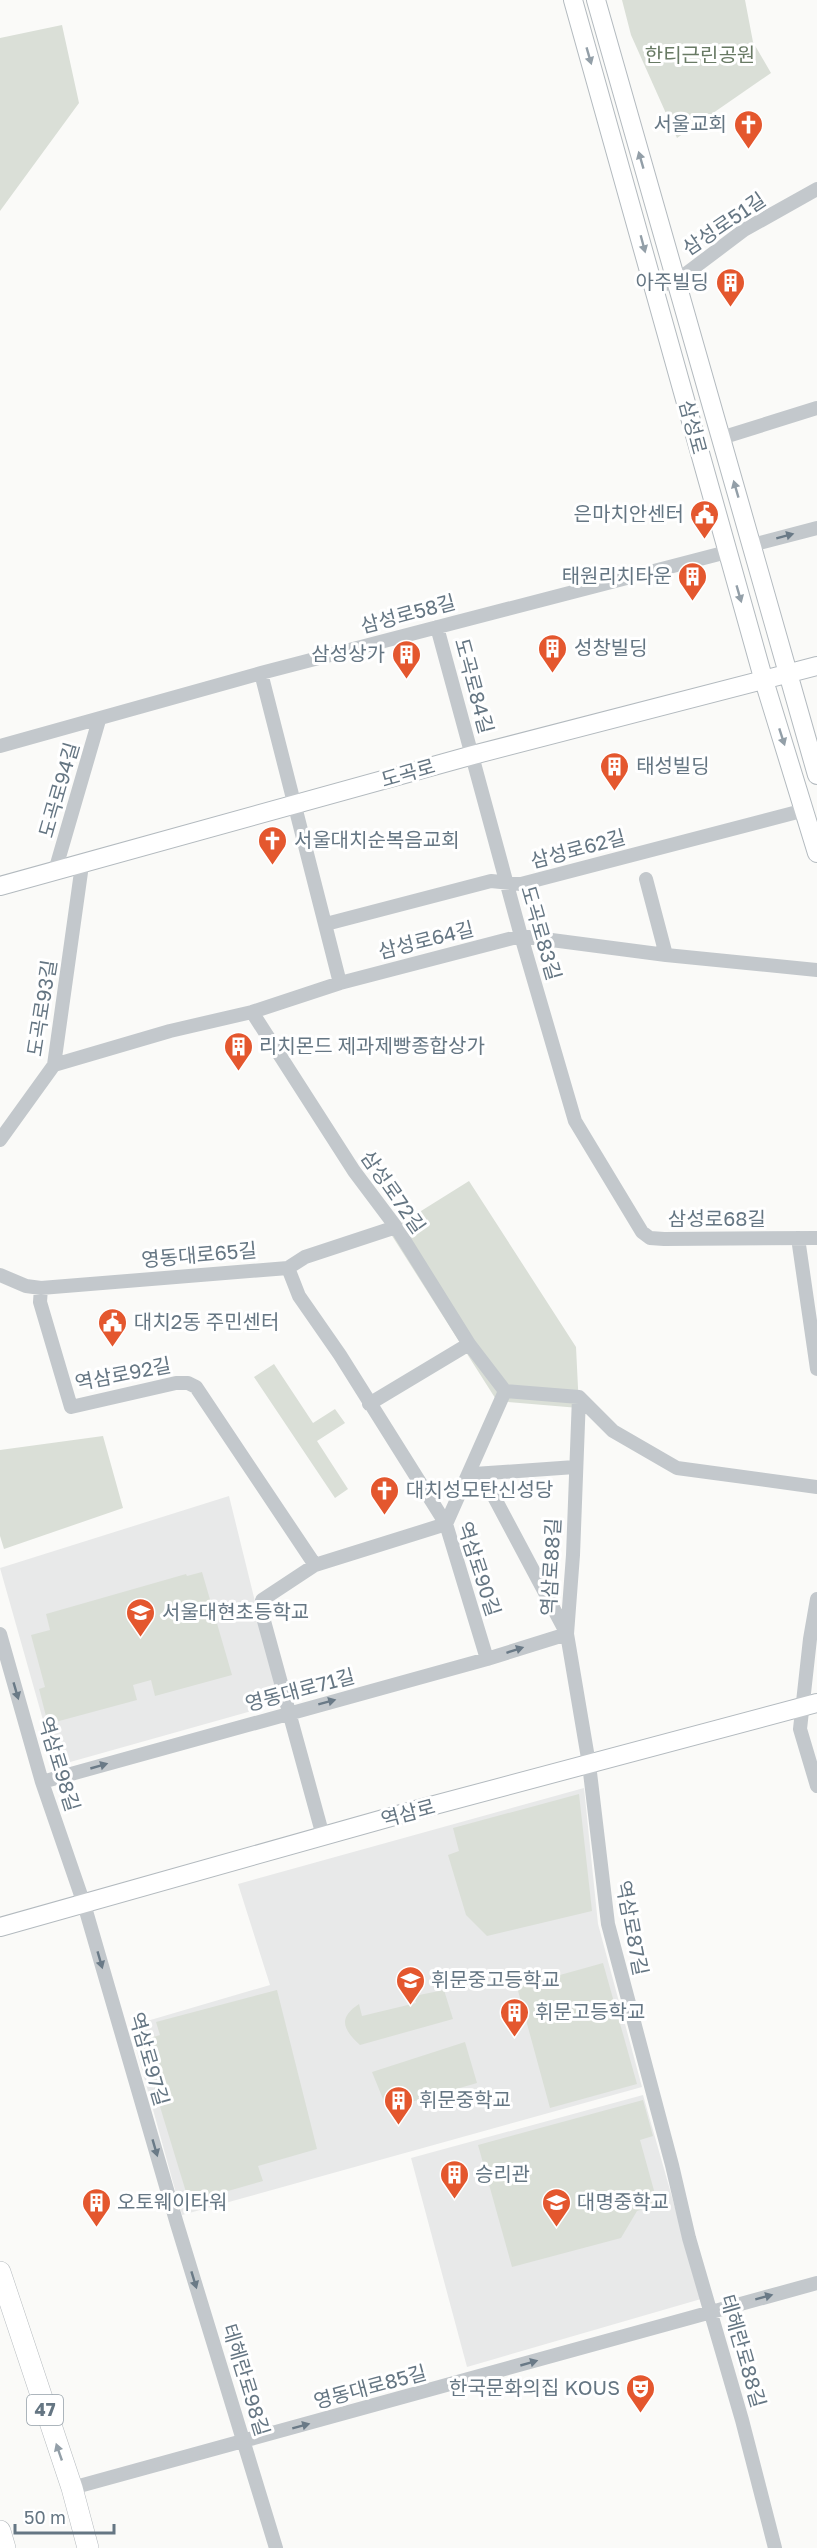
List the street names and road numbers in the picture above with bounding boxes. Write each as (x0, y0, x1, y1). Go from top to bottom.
street label: 삼성로51길 (677, 187, 769, 260)
street label: 삼성로 (675, 397, 713, 457)
street label: 삼성로58길 (358, 589, 458, 637)
street label: 도곡로84길 (451, 635, 499, 736)
street label: 도곡로94길 (33, 739, 83, 840)
street label: 도곡로 (378, 753, 438, 791)
street label: 삼성로62길 (528, 824, 628, 872)
street label: 도곡로83길 (517, 883, 567, 983)
street label: 삼성로64길 (375, 916, 476, 963)
street label: 도곡로93길 (22, 958, 60, 1058)
street label: 삼성로72길 (357, 1145, 431, 1238)
street label: 삼성로68길 (668, 1206, 766, 1230)
street label: 영동대로65길 (140, 1237, 258, 1271)
street label: 역삼로92길 (73, 1352, 173, 1394)
street label: 역삼로88길 (535, 1517, 565, 1617)
street label: 역삼로90길 (453, 1518, 507, 1619)
street label: 영동대로71길 (242, 1663, 357, 1715)
street label: 역삼로98길 (34, 1713, 86, 1814)
street label: 역삼로 (378, 1793, 438, 1831)
street label: 역삼로87길 (612, 1878, 654, 1977)
street label: 역삼로97길 (125, 2009, 175, 2108)
street label: 테헤란로88길 (716, 2291, 772, 2410)
street label: 테헤란로98길 (218, 2321, 275, 2439)
street label: 영동대로85길 (311, 2359, 429, 2413)
road number: 47 (27, 2395, 63, 2425)

